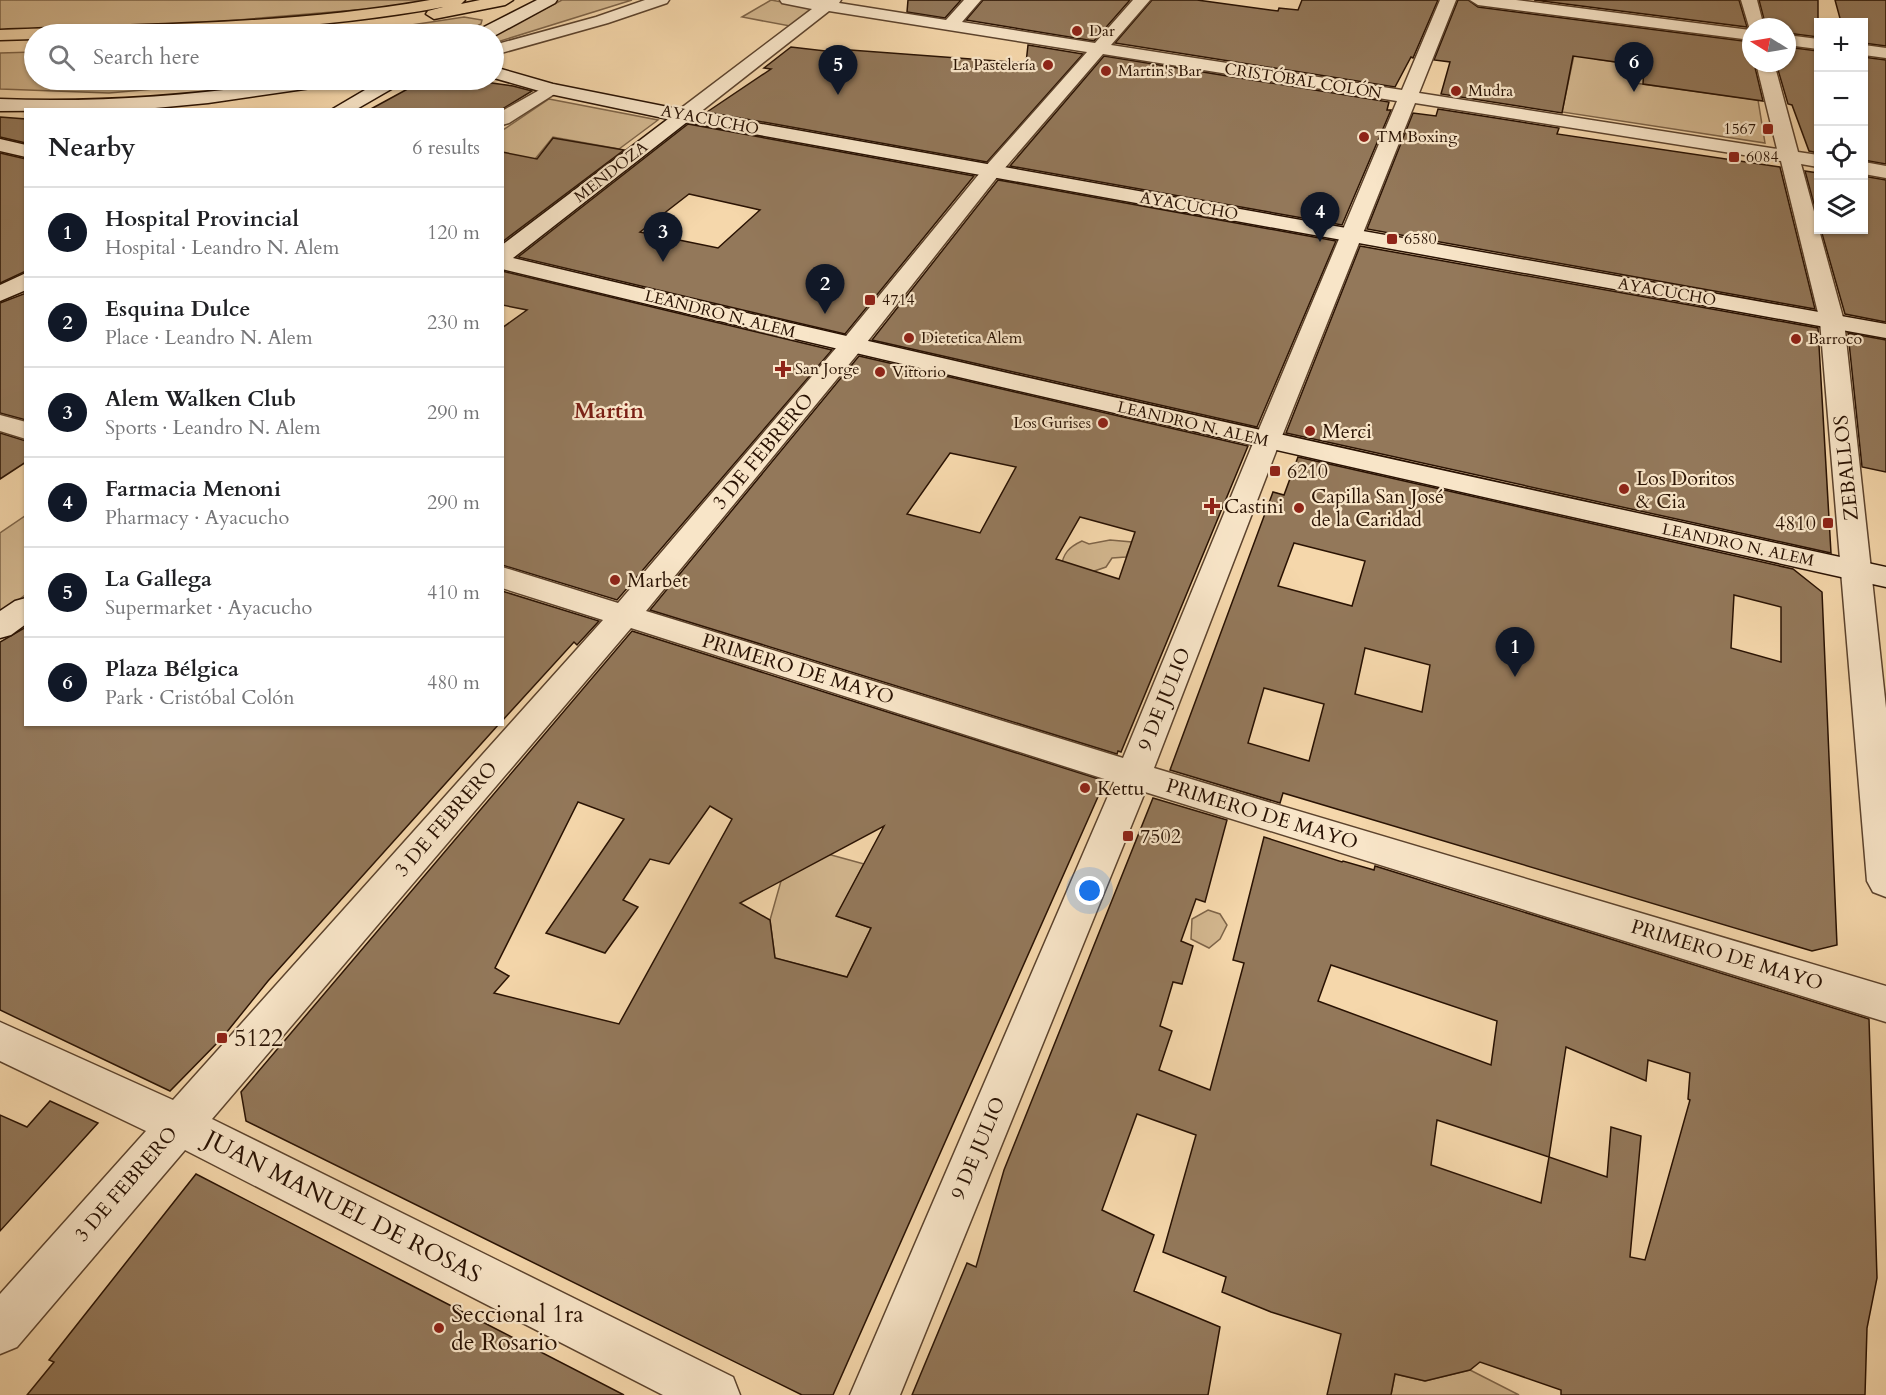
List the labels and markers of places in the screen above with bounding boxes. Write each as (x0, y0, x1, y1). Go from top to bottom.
place label: Dar (1089, 20, 1115, 42)
marker: Dar (1070, 24, 1084, 38)
pin: 6 (1614, 42, 1654, 92)
pin: 5 (818, 46, 858, 95)
place label: La Pastelería (952, 54, 1036, 76)
marker: La Pastelería (1041, 58, 1055, 72)
place label: Martin's Bar (1118, 60, 1202, 82)
marker: Martin's Bar (1099, 64, 1113, 78)
place label: Mudra (1468, 80, 1513, 102)
marker: Mudra (1449, 84, 1463, 98)
place label: 1567 (1723, 118, 1756, 140)
marker: 1567 (1761, 122, 1775, 136)
place label: TM Boxing (1376, 126, 1457, 148)
marker: TM Boxing (1357, 130, 1371, 144)
place label: 6084 (1746, 146, 1779, 168)
marker: 6084 (1727, 150, 1741, 164)
pin: 4 (1300, 192, 1340, 242)
pin: 3 (644, 212, 682, 262)
place label: 6580 (1404, 228, 1437, 250)
marker: 6580 (1385, 232, 1399, 246)
pin: 2 (806, 264, 844, 314)
place label: 4714 (882, 289, 915, 311)
marker: 4714 (863, 293, 877, 307)
place label: Dietetica Alem (921, 327, 1023, 349)
place label: Barroco (1808, 328, 1862, 350)
marker: Dietetica Alem (902, 331, 916, 345)
marker: Barroco (1789, 332, 1803, 346)
place label: San Jorge (795, 358, 859, 380)
place label: Vittorio (892, 361, 946, 383)
marker: San Jorge (776, 362, 790, 376)
marker: Vittorio (873, 365, 887, 379)
place label: Los Gurises (1013, 412, 1091, 434)
marker: Los Gurises (1096, 416, 1110, 430)
place label: Merci (1322, 418, 1372, 445)
marker: Merci (1303, 424, 1317, 438)
place label: 6210 (1287, 458, 1328, 485)
marker: 6210 (1268, 464, 1282, 478)
place label: Los Doritos & Cia (1636, 465, 1735, 515)
marker: Los Doritos & Cia (1617, 482, 1631, 496)
place label: Capilla San José de la Caridad (1311, 483, 1444, 533)
place label: Castini (1224, 493, 1284, 520)
marker: Castini (1205, 499, 1219, 513)
marker: Capilla San José de la Caridad (1292, 501, 1306, 515)
place label: 4810 (1775, 510, 1816, 537)
marker: 4810 (1821, 516, 1835, 530)
place label: Marbet (627, 567, 689, 594)
marker: Marbet (608, 573, 622, 587)
pin: 1 (1496, 628, 1534, 677)
place label: Kettu (1097, 775, 1145, 802)
marker: Kettu (1078, 781, 1092, 795)
place label: 7502 (1140, 823, 1181, 850)
marker: 7502 (1121, 829, 1135, 843)
place label: 5122 (234, 1022, 283, 1055)
marker: 5122 (215, 1031, 229, 1045)
place label: Seccional 1ra de Rosario (451, 1298, 584, 1359)
marker: Seccional 1ra de Rosario (432, 1321, 446, 1335)

